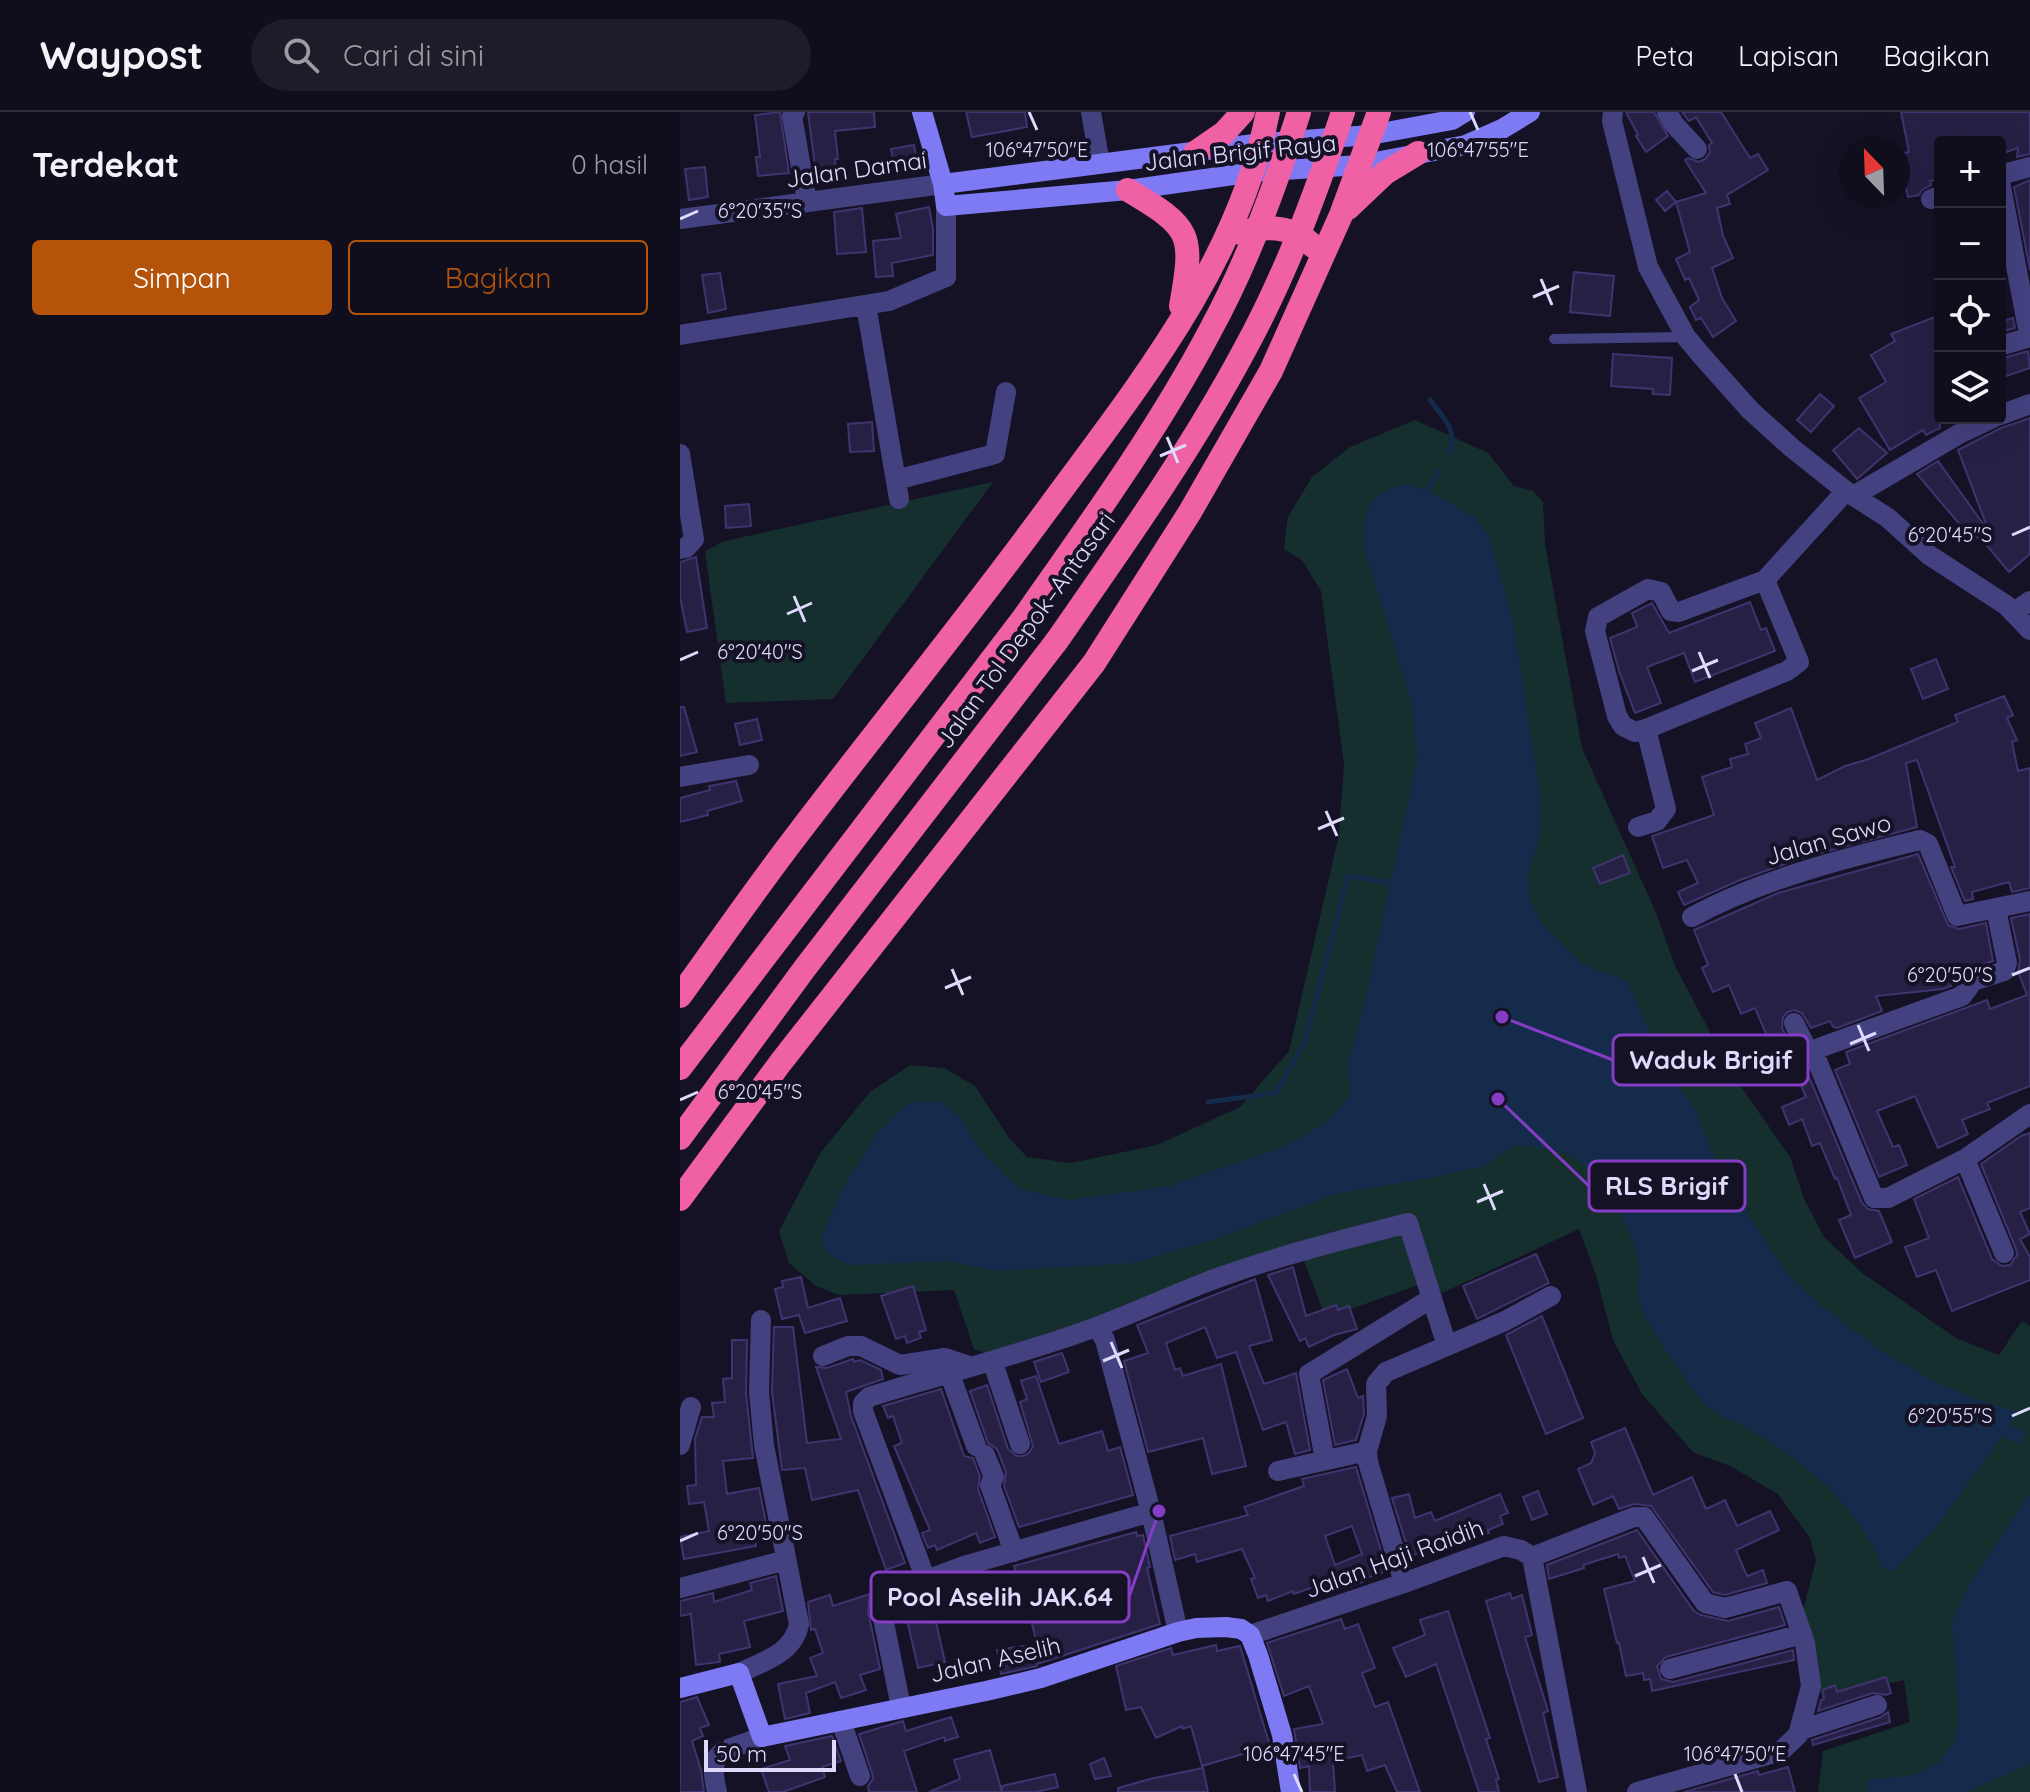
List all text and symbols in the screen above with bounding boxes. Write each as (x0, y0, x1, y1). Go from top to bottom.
search box (251, 19, 811, 91)
text: Waypost (40, 31, 203, 79)
icon: search (279, 33, 323, 77)
text: Cari di sini (343, 36, 484, 74)
text: Peta (1635, 38, 1694, 73)
text: Lapisan (1738, 38, 1839, 73)
text: Bagikan (1883, 38, 1990, 73)
street label: Jalan Brigif Raya (1142, 127, 1338, 177)
north arrow (1838, 136, 1910, 208)
map controls (1934, 136, 2006, 424)
button: + (1934, 136, 2006, 208)
text: 106°47'50"E (986, 137, 1088, 162)
text: 106°47'55"E (1427, 137, 1529, 162)
text: Terdekat (32, 143, 179, 186)
street label: Jalan Damai (784, 144, 928, 194)
text: 0 hasil (571, 148, 648, 181)
text: 6°20'35"S (718, 198, 802, 223)
button: − (1934, 208, 2006, 280)
button: Simpan (32, 240, 332, 315)
button: Bagikan (348, 240, 648, 315)
button: locate (1934, 280, 2006, 352)
button: layers (1934, 352, 2006, 424)
street label: Jalan Tol Depok–Antasari (929, 506, 1121, 754)
text: 6°20'45"S (1908, 522, 1992, 547)
text: 6°20'40"S (717, 639, 803, 664)
street label: Jalan Sawo (1762, 807, 1894, 871)
text: 6°20'50"S (1907, 962, 1993, 987)
callout: Waduk Brigif (1613, 1035, 1808, 1085)
text: Waduk Brigif (1629, 1043, 1793, 1076)
text: 6°20'45"S (718, 1079, 802, 1104)
callout: RLS Brigif (1589, 1161, 1745, 1211)
text: RLS Brigif (1605, 1169, 1730, 1202)
text: 6°20'55"S (1908, 1403, 1992, 1428)
street label: Jalan Haji Raidih (1301, 1512, 1487, 1604)
text: 6°20'50"S (717, 1520, 803, 1545)
callout: Pool Aselih JAK.64 (871, 1572, 1129, 1622)
text: Pool Aselih JAK.64 (887, 1580, 1113, 1613)
street label: Jalan Aselih (927, 1629, 1063, 1689)
scale bar (704, 1736, 836, 1772)
text: 50 m (716, 1740, 767, 1768)
text: 106°47'45"E (1243, 1741, 1345, 1766)
text: 106°47'50"E (1684, 1741, 1786, 1766)

